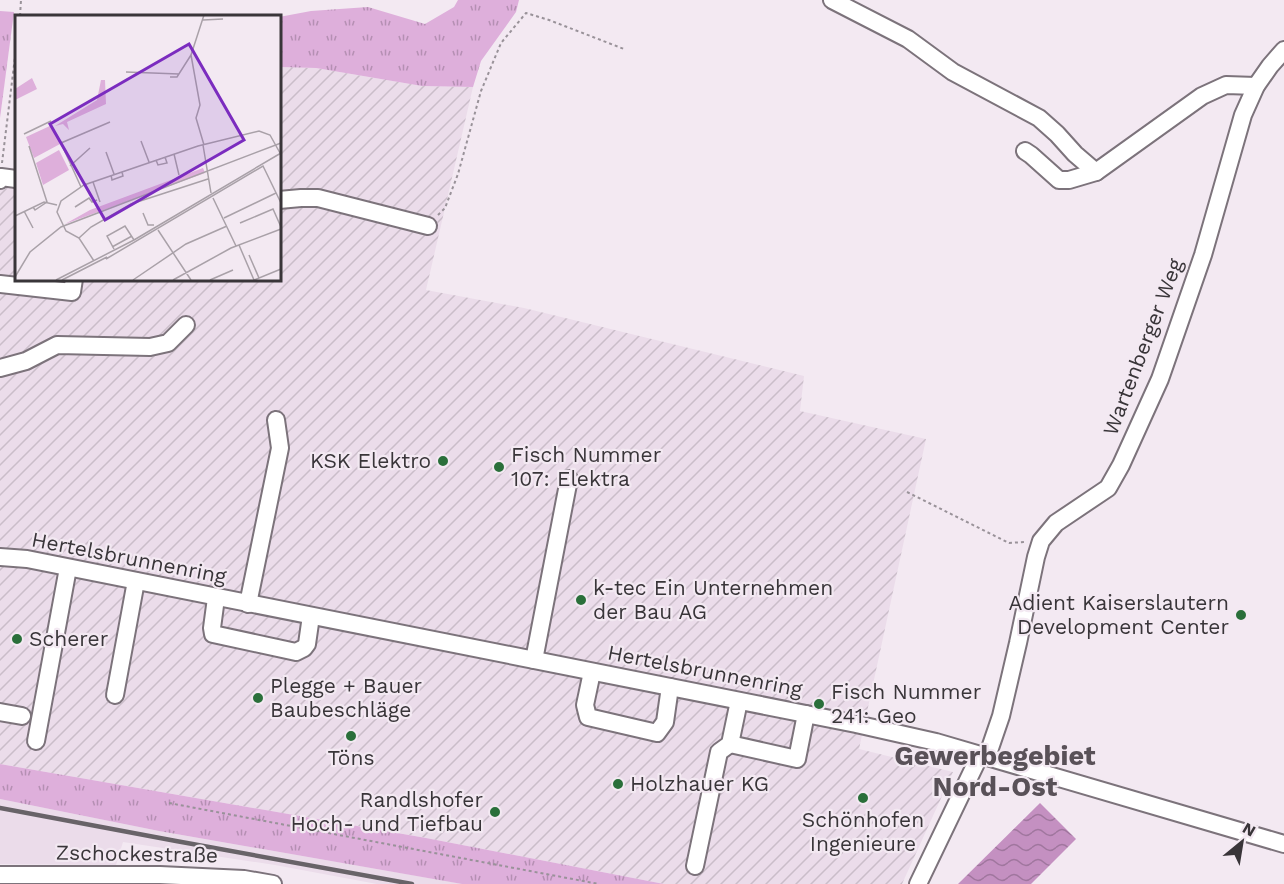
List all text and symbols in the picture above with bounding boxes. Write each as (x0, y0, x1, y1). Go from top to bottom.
inset map (15, 15, 280, 280)
street label: Wartenberger Weg (1097, 254, 1188, 439)
place label: Fisch Nummer 107: Elektra (511, 442, 662, 491)
place label: KSK Elektro (310, 448, 431, 473)
marker: KSK Elektro (436, 454, 450, 468)
marker: Fisch Nummer 107: Elektra (492, 460, 506, 474)
street label: Hertelsbrunnenring (30, 526, 229, 589)
place label: k-tec Ein Unternehmen der Bau AG (593, 575, 833, 624)
place label: Adient Kaiserslautern Development Center (1009, 590, 1229, 639)
marker: k-tec Ein Unternehmen der Bau AG (574, 593, 588, 607)
marker: Adient Kaiserslautern Development Center (1234, 608, 1248, 622)
place label: Scherer (29, 626, 109, 651)
marker: Scherer (10, 632, 24, 646)
street label: Hertelsbrunnenring (606, 639, 805, 702)
place label: Plegge + Bauer Baubeschläge (270, 673, 422, 722)
place label: Fisch Nummer 241: Geo (831, 679, 982, 728)
marker: Plegge + Bauer Baubeschläge (251, 691, 265, 705)
marker: Fisch Nummer 241: Geo (812, 697, 826, 711)
marker: Töns (344, 729, 358, 743)
district label: Gewerbegebiet Nord-Ost (894, 740, 1096, 803)
place label: Töns (327, 745, 375, 770)
place label: Holzhauer KG (630, 771, 769, 796)
marker: Holzhauer KG (611, 777, 625, 791)
place label: Randlshofer Hoch- und Tiefbau (291, 787, 483, 836)
marker: Schönhofen Ingenieure (856, 791, 870, 805)
marker: Randlshofer Hoch- und Tiefbau (488, 805, 502, 819)
place label: Schönhofen Ingenieure (802, 807, 924, 856)
north arrow (1212, 812, 1272, 872)
text: N (1239, 818, 1259, 841)
street label: Zschockestraße (56, 840, 218, 867)

